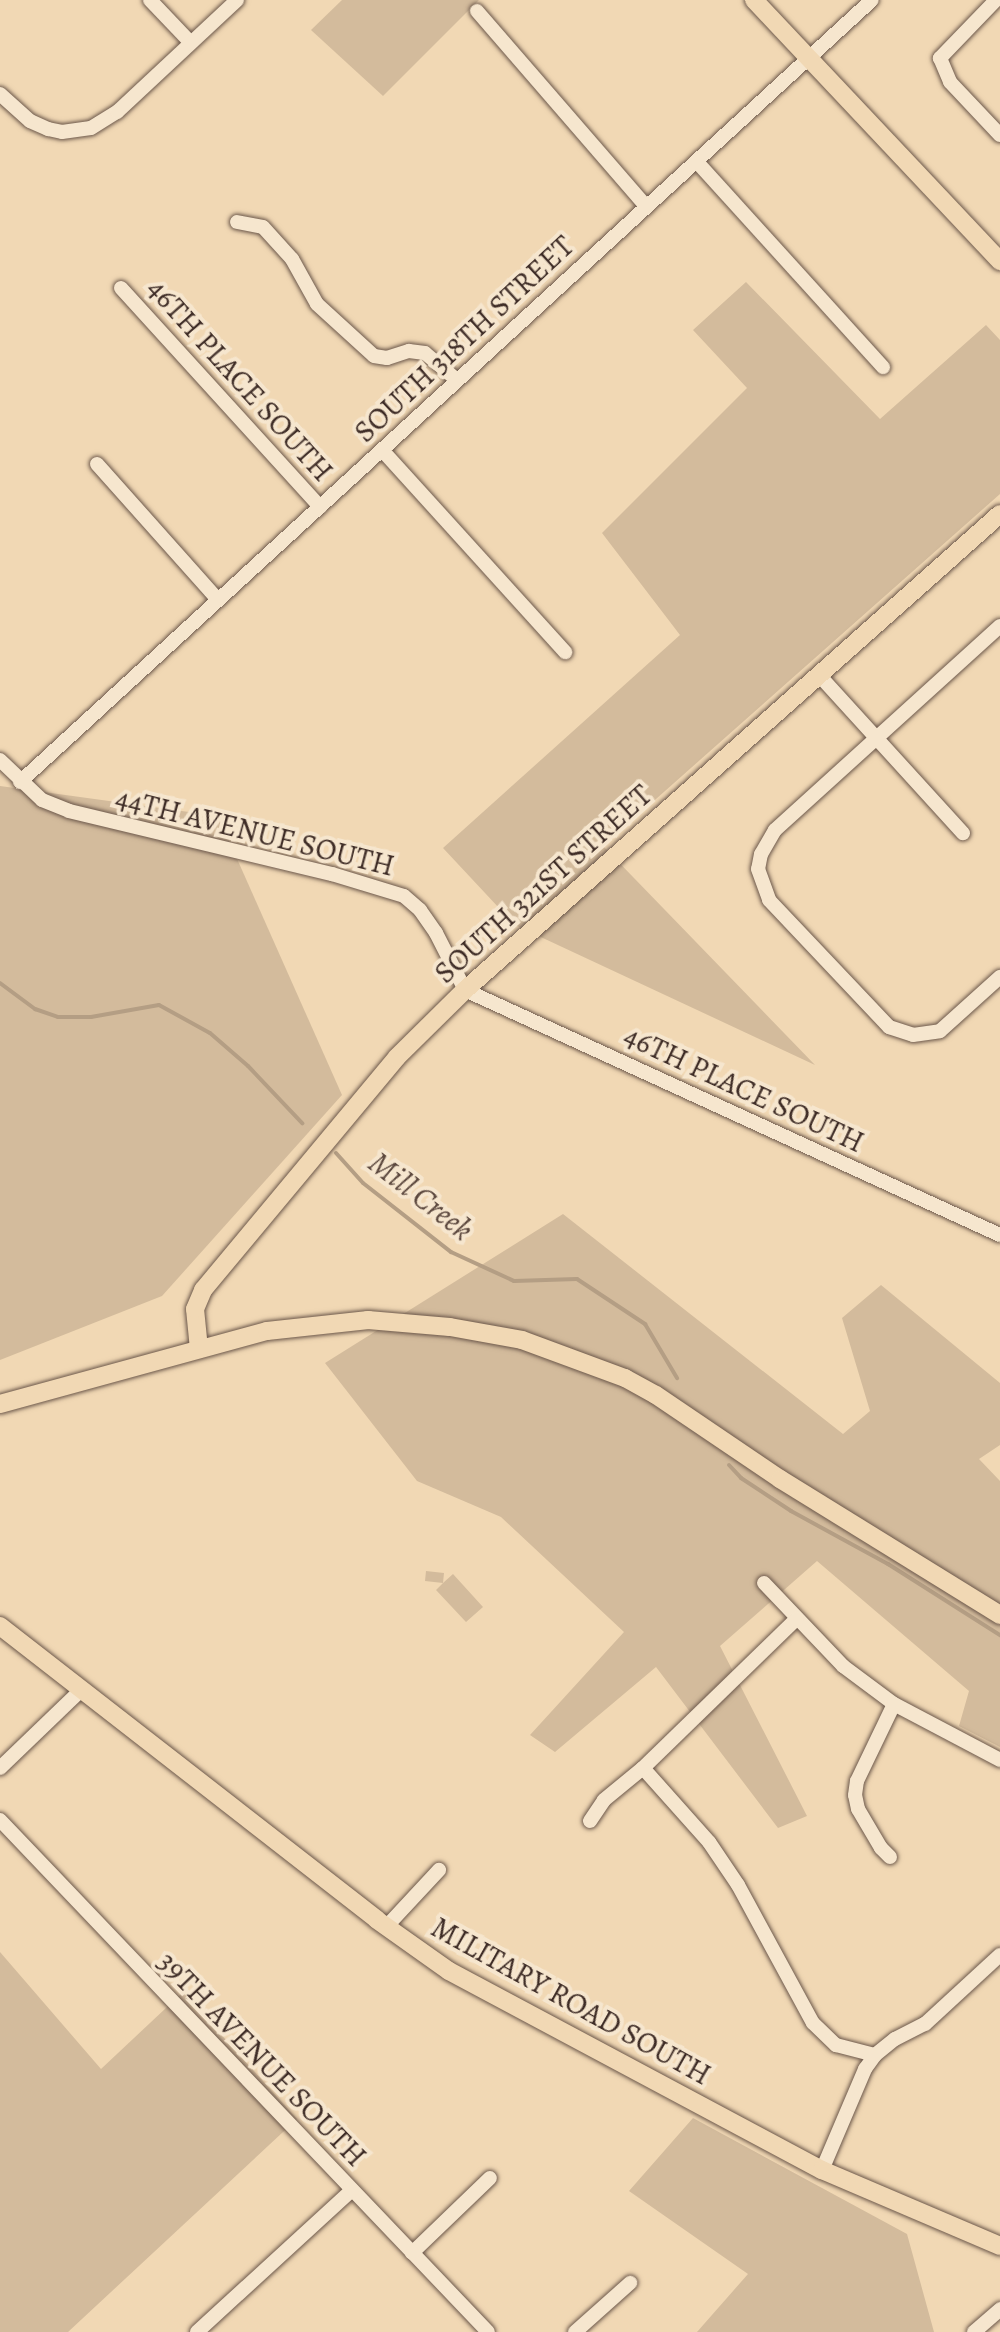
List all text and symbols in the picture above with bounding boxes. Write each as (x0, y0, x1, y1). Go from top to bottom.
street label: SOUTH 318TH STREET (347, 228, 581, 450)
street label: 46TH PLACE SOUTH (139, 271, 341, 489)
street label: SOUTH 321ST STREET (427, 777, 659, 991)
street label: 44TH AVENUE SOUTH (112, 780, 398, 884)
street label: 46TH PLACE SOUTH (618, 1018, 870, 1160)
water label: Mill Creek (361, 1143, 481, 1249)
street label: MILITARY ROAD SOUTH (425, 1909, 717, 2093)
street label: 39TH AVENUE SOUTH (150, 1944, 374, 2174)

